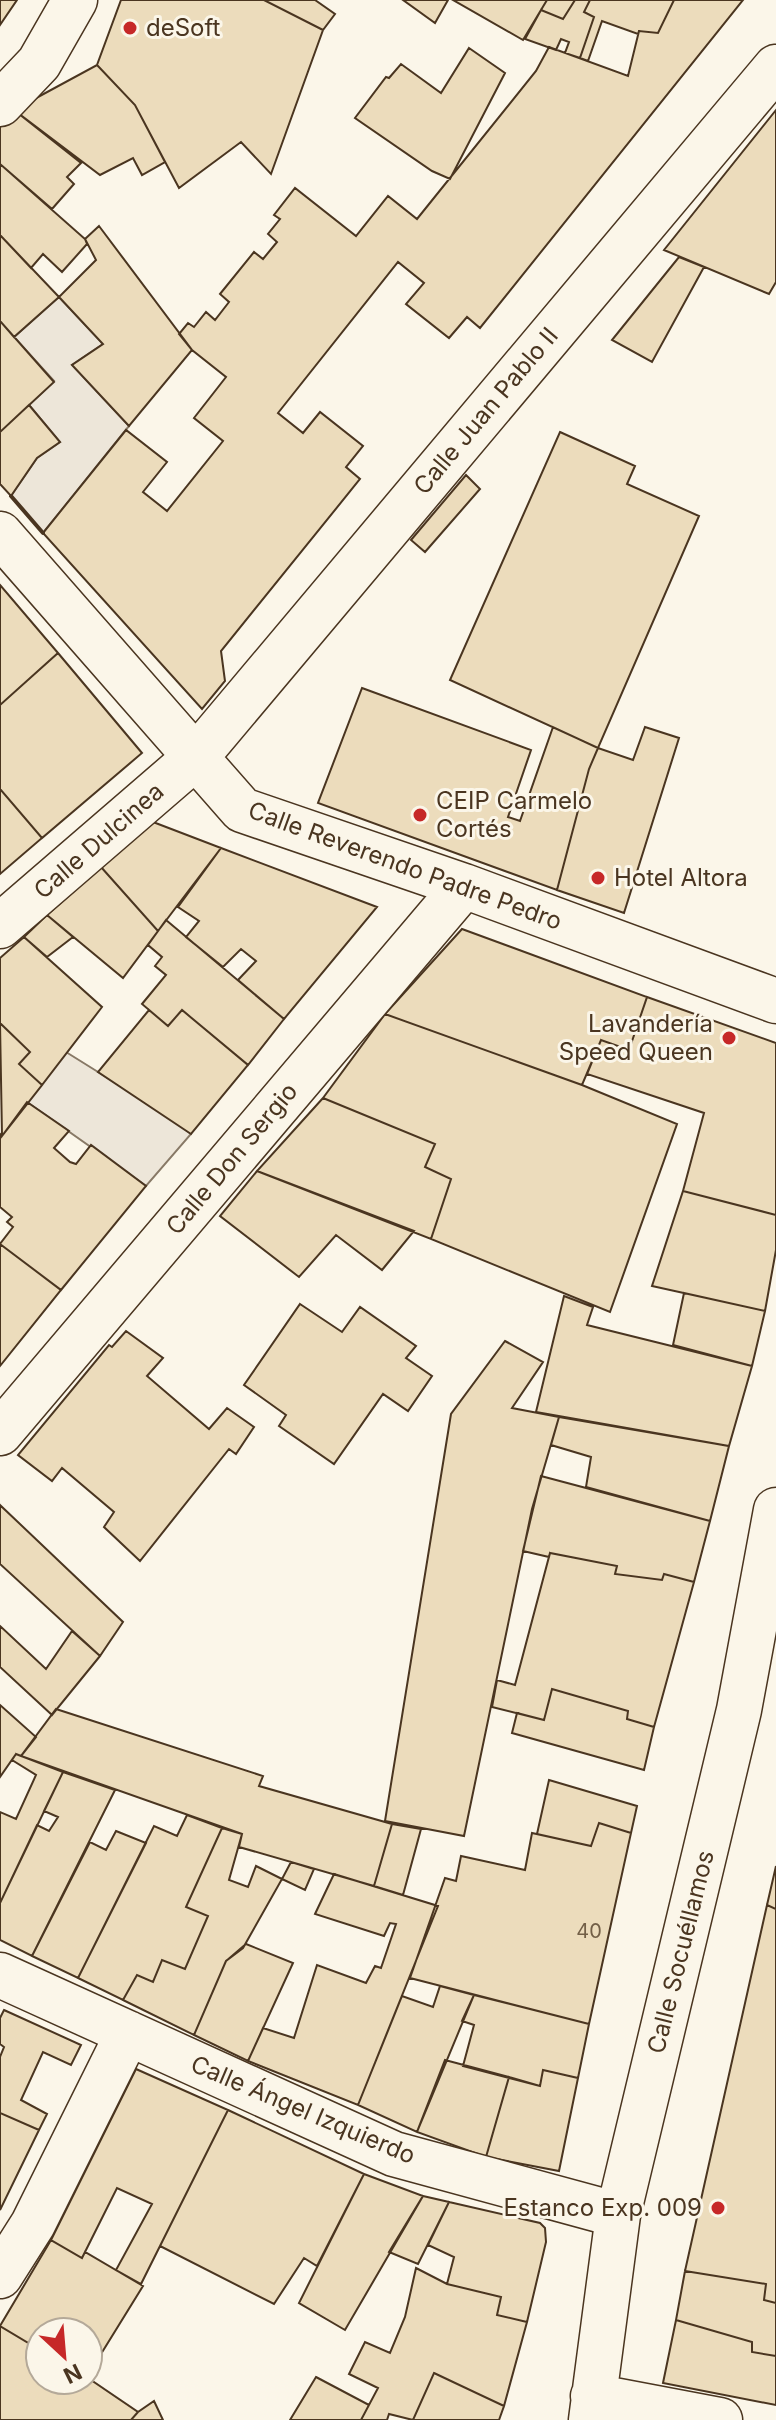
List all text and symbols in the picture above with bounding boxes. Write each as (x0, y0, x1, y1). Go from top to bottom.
place label: deSoft (146, 13, 221, 42)
marker: deSoft (121, 19, 139, 37)
street label: Calle Juan Pablo II (407, 321, 564, 500)
street label: Calle Dulcinea (28, 777, 169, 905)
place label: CEIP Carmelo Cortés (436, 786, 592, 843)
street label: Calle Reverendo Padre Pedro (244, 795, 566, 936)
marker: CEIP Carmelo Cortés (411, 806, 429, 824)
place label: Hotel Altora (614, 863, 748, 892)
marker: Hotel Altora (589, 869, 607, 887)
place label: Lavandería Speed Queen (559, 1009, 713, 1066)
marker: Lavandería Speed Queen (720, 1029, 738, 1047)
street label: Calle Don Sergio (160, 1077, 303, 1240)
street label: Calle Socuéllamos (641, 1847, 720, 2056)
house number: 40 (576, 1919, 602, 1943)
street label: Calle Ángel Izquierdo (187, 2048, 420, 2170)
place label: Estanco Exp. 009 (503, 2193, 702, 2222)
marker: Estanco Exp. 009 (709, 2199, 727, 2217)
north arrow (24, 2316, 104, 2396)
text: N (60, 2359, 86, 2389)

